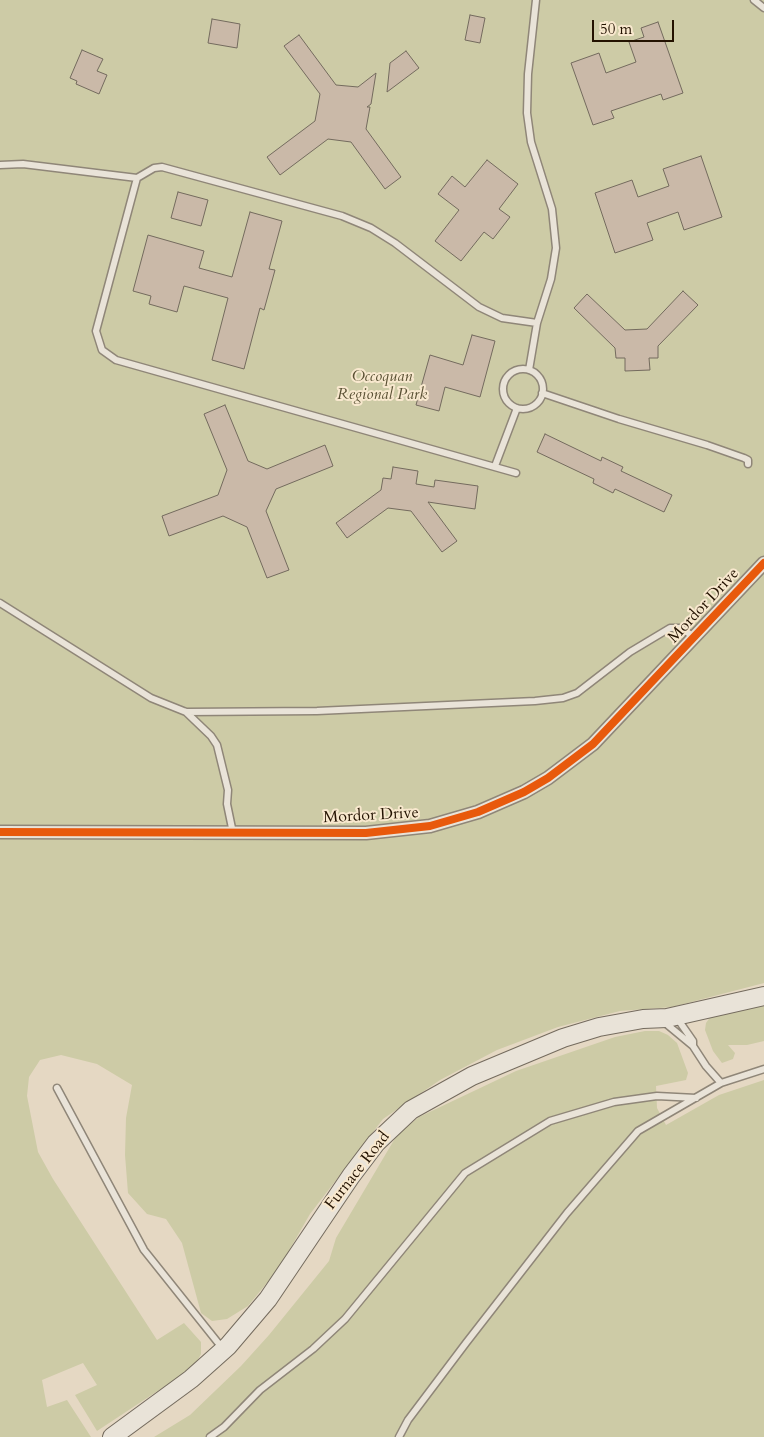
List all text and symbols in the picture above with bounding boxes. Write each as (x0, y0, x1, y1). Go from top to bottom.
scale bar (594, 10, 676, 42)
text: 50 m (600, 19, 632, 39)
park label: Occoquan Regional Park (337, 367, 427, 405)
street label: Mordor Drive (664, 565, 744, 647)
street label: Mordor Drive (323, 804, 419, 828)
street label: Furnace Road (322, 1128, 394, 1214)

